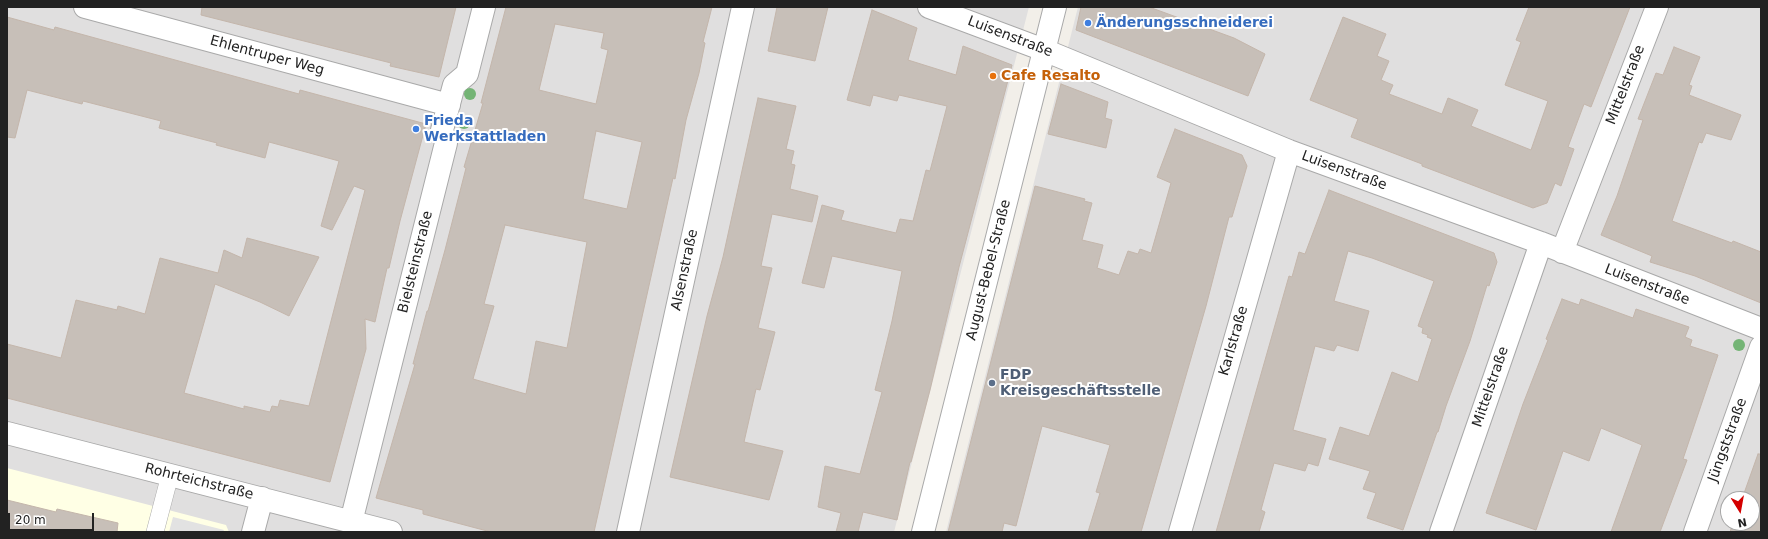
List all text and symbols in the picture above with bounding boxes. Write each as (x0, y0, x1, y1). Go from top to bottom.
street label: Luisenstraße (965, 13, 1055, 61)
place label: Änderungsschneiderei (1096, 15, 1273, 31)
marker: Änderungsschneiderei (1083, 18, 1093, 28)
street label: Ehlentruper Weg (208, 33, 326, 79)
street label: Mittelstraße (1603, 43, 1649, 127)
place label: Cafe Resalto (1001, 68, 1100, 84)
marker: Cafe Resalto (988, 71, 998, 81)
place label: Frieda Werkstattladen (424, 113, 546, 146)
marker: Frieda Werkstattladen (411, 124, 421, 134)
street label: Luisenstraße (1299, 148, 1389, 194)
street label: August-Bebel-Straße (963, 198, 1015, 342)
street label: Bielsteinstraße (395, 209, 437, 315)
street label: Alsenstraße (668, 228, 702, 312)
street label: Luisenstraße (1602, 261, 1692, 309)
street label: Karlstraße (1216, 304, 1252, 378)
street label: Mittelstraße (1469, 345, 1513, 429)
place label: FDP Kreisgeschäftsstelle (1000, 367, 1161, 400)
marker: FDP Kreisgeschäftsstelle (987, 378, 997, 388)
street label: Jüngststraße (1705, 396, 1751, 484)
street label: Rohrteichstraße (143, 460, 255, 504)
north arrow (1720, 491, 1760, 531)
scale bar (10, 505, 96, 531)
text: 20 m (15, 513, 46, 527)
text: N (1736, 515, 1748, 530)

